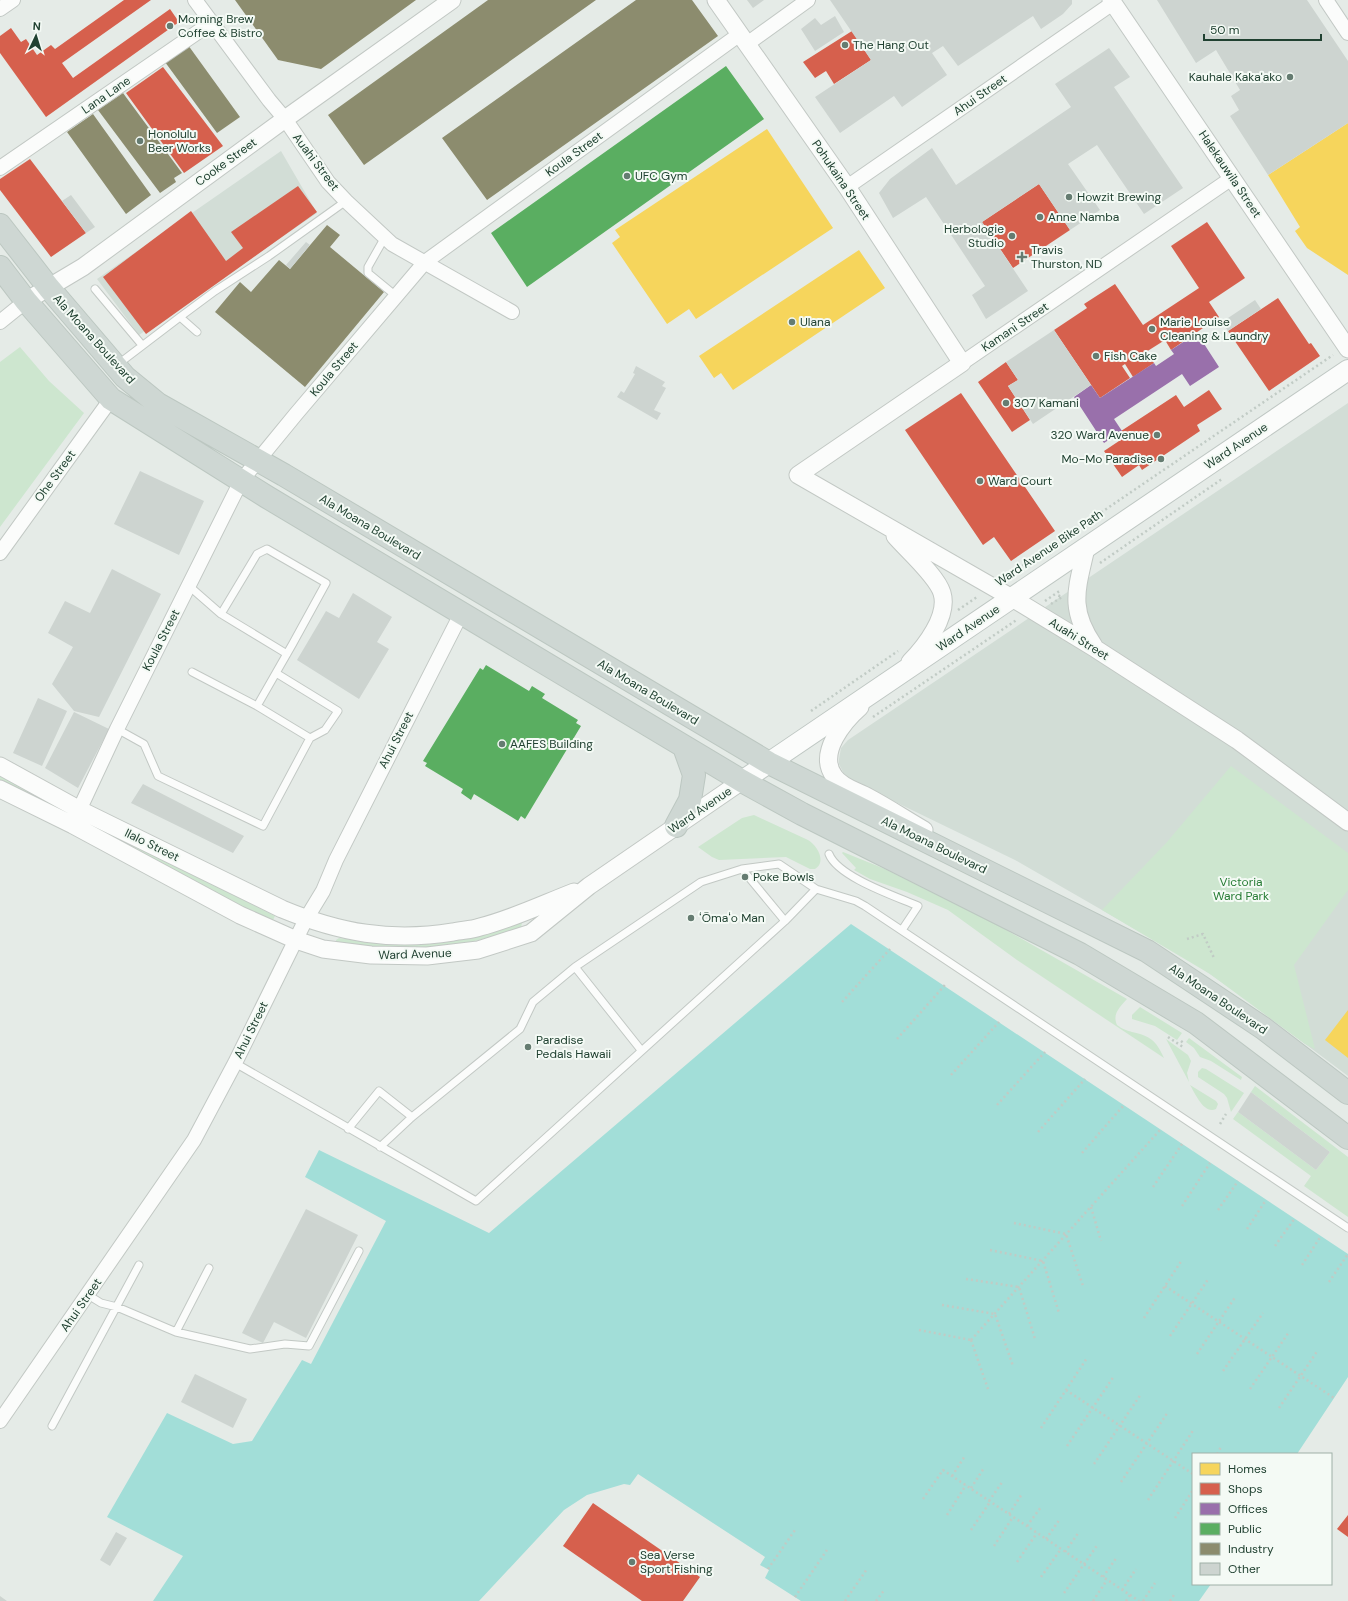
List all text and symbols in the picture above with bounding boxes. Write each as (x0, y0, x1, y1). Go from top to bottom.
place label: Morning Brew Coffee & Bistro (178, 11, 262, 41)
north arrow (16, 16, 56, 56)
scale bar (1204, 16, 1321, 42)
text: N (32, 19, 41, 33)
marker: Morning Brew Coffee & Bistro (165, 21, 175, 31)
text: 50 m (1210, 22, 1239, 38)
place label: The Hang Out (853, 37, 929, 53)
marker: The Hang Out (840, 40, 850, 50)
place label: Kauhale Kaka'ako (1189, 69, 1282, 85)
street label: Ahui Street (950, 71, 1010, 119)
street label: Lana Lane (78, 72, 134, 118)
marker: Kauhale Kaka'ako (1285, 72, 1295, 82)
place label: Honolulu Beer Works (148, 126, 211, 156)
street label: Halekauwila Street (1195, 127, 1265, 221)
street label: Koula Street (542, 128, 606, 180)
street label: Auahi Street (289, 130, 343, 194)
street label: Cooke Street (192, 134, 260, 190)
marker: Honolulu Beer Works (135, 136, 145, 146)
street label: Pohukaina Street (808, 137, 874, 223)
place label: UFC Gym (635, 168, 688, 184)
marker: UFC Gym (622, 171, 632, 181)
place label: Howzit Brewing (1077, 189, 1161, 205)
marker: Howzit Brewing (1064, 192, 1074, 202)
place label: Anne Namba (1048, 209, 1119, 225)
marker: Anne Namba (1035, 212, 1045, 222)
place label: Herbologie Studio (944, 221, 1004, 251)
marker: Herbologie Studio (1007, 231, 1017, 241)
place label: Travis Thurston, ND (1031, 242, 1102, 272)
marker: Travis Thurston, ND (1016, 251, 1028, 263)
street label: Ala Moana Boulevard (49, 291, 139, 387)
street label: Kamani Street (978, 299, 1052, 355)
place label: Ulana (800, 314, 830, 330)
place label: Marie Louise Cleaning & Laundry (1160, 314, 1269, 344)
marker: Ulana (787, 317, 797, 327)
marker: Marie Louise Cleaning & Laundry (1147, 324, 1157, 334)
street label: Koula Street (306, 338, 362, 400)
place label: Fish Cake (1104, 348, 1157, 364)
marker: Fish Cake (1091, 351, 1101, 361)
place label: 307 Kamani (1014, 395, 1079, 411)
marker: 307 Kamani (1001, 398, 1011, 408)
street label: Ward Avenue (1201, 419, 1271, 473)
place label: 320 Ward Avenue (1050, 427, 1149, 443)
marker: 320 Ward Avenue (1152, 430, 1162, 440)
street label: Ohe Street (31, 447, 79, 505)
place label: Mo-Mo Paradise (1061, 451, 1153, 467)
marker: Mo-Mo Paradise (1156, 454, 1166, 464)
place label: Ward Court (988, 473, 1053, 489)
marker: Ward Court (975, 476, 985, 486)
street label: Ala Moana Boulevard (316, 490, 424, 564)
street label: Ward Avenue Bike Path (992, 506, 1106, 590)
street label: Ward Avenue (933, 601, 1003, 655)
street label: Koula Street (139, 606, 183, 673)
street label: Auahi Street (1046, 614, 1112, 664)
street label: Ala Moana Boulevard (594, 655, 702, 729)
street label: Ahui Street (375, 709, 417, 771)
place label: AAFES Building (510, 736, 593, 752)
marker: AAFES Building (497, 739, 507, 749)
street label: Ward Avenue (665, 783, 735, 837)
street label: Ala Moana Boulevard (879, 812, 989, 878)
street label: Ilalo Street (122, 825, 182, 865)
place label: Poke Bowls (753, 869, 814, 885)
marker: Poke Bowls (740, 872, 750, 882)
park label: Victoria Ward Park (1213, 874, 1269, 904)
place label: ʻŌmaʻo Man (699, 910, 765, 926)
marker: ʻŌmaʻo Man (686, 913, 696, 923)
street label: Ward Avenue (378, 945, 452, 963)
street label: Ala Moana Boulevard (1166, 960, 1270, 1038)
street label: Ahui Street (230, 998, 272, 1061)
place label: Paradise Pedals Hawaii (536, 1032, 611, 1062)
marker: Paradise Pedals Hawaii (523, 1042, 533, 1052)
street label: Ahui Street (57, 1275, 105, 1335)
legend (1192, 1453, 1332, 1585)
text: Homes (1228, 1461, 1267, 1477)
text: Shops (1228, 1481, 1263, 1497)
text: Offices (1228, 1501, 1268, 1517)
text: Public (1228, 1521, 1262, 1537)
text: Industry (1228, 1541, 1274, 1557)
place label: Sea Verse Sport Fishing (640, 1547, 713, 1577)
marker: Sea Verse Sport Fishing (627, 1557, 637, 1567)
text: Other (1228, 1561, 1261, 1577)

